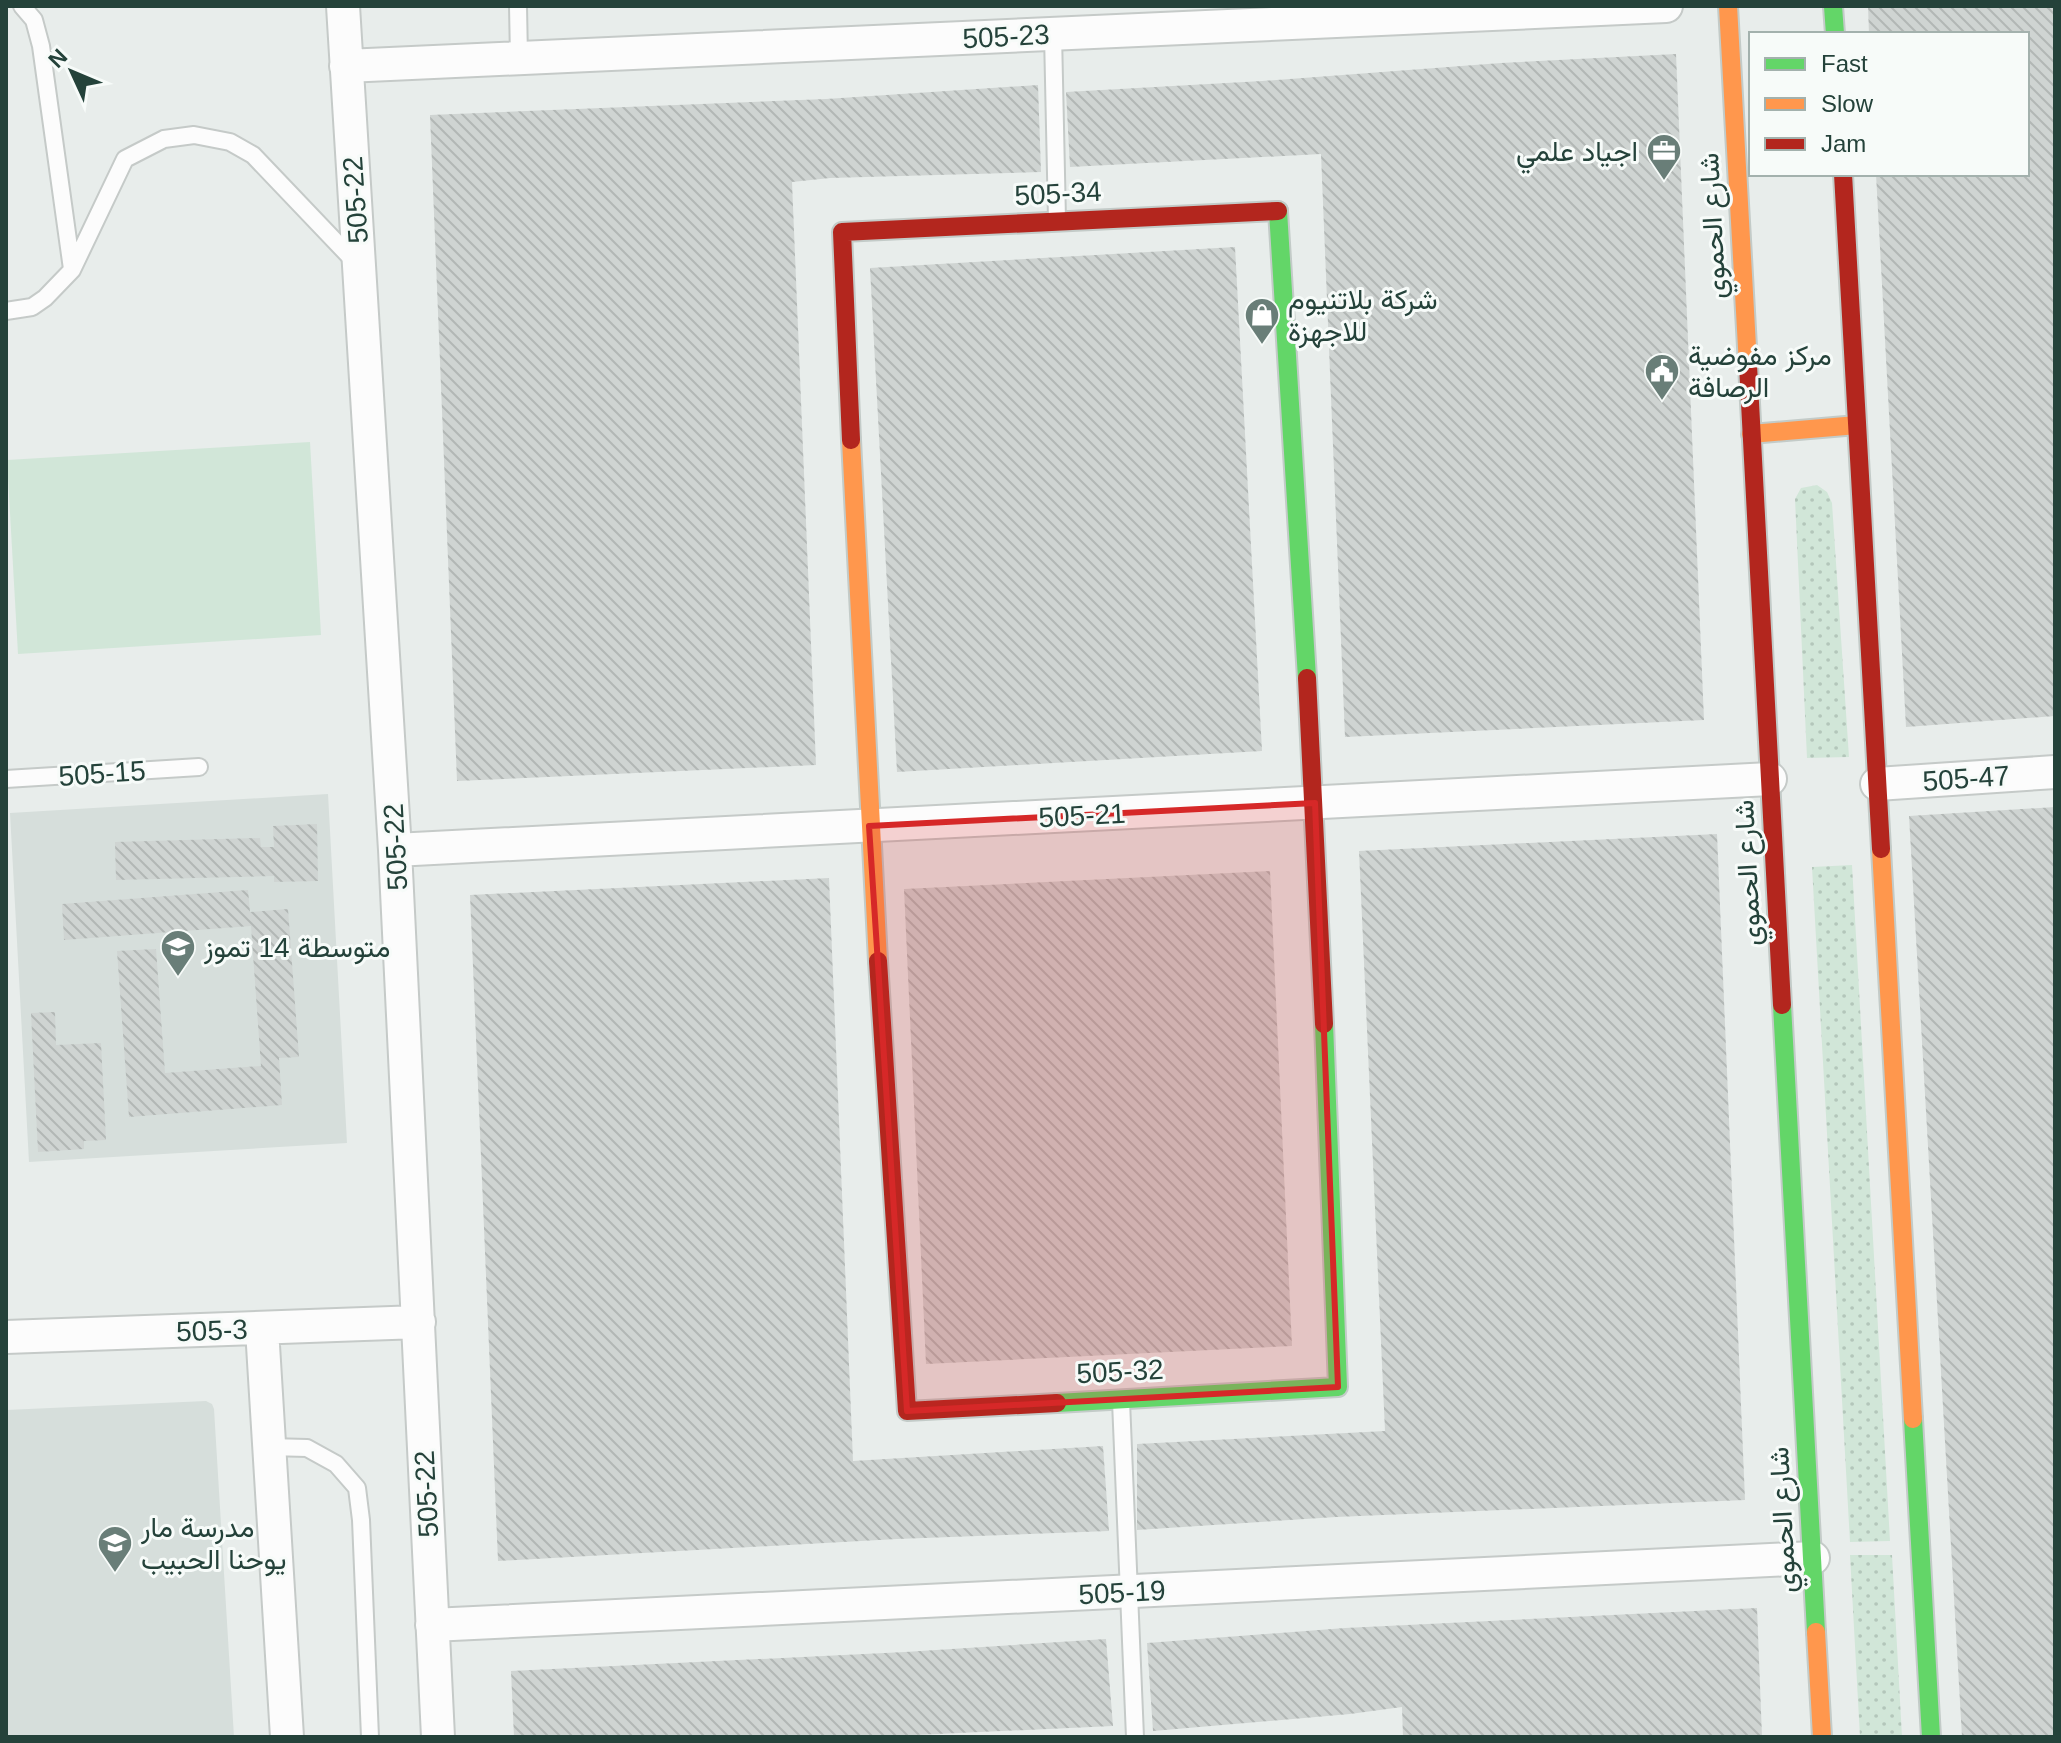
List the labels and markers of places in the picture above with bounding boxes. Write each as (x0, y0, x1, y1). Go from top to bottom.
office icon: اجياد علمي (1645, 132, 1683, 182)
place label: اجياد علمي (1516, 136, 1638, 174)
place label: شركة بلاتنيوم للاجهزة (1288, 284, 1438, 349)
shop icon: شركة بلاتنيوم للاجهزة (1243, 296, 1281, 346)
place label: مركز مفوضية الرصافة (1688, 340, 1832, 405)
public building icon: مركز مفوضية الرصافة (1643, 352, 1681, 402)
school or university icon: متوسطة 14 تموز (159, 928, 197, 978)
place label: متوسطة 14 تموز (203, 932, 390, 965)
place label: مدرسة مار يوحنا الحبيب (140, 1512, 287, 1577)
school or university icon: مدرسة مار يوحنا الحبيب (96, 1524, 134, 1574)

